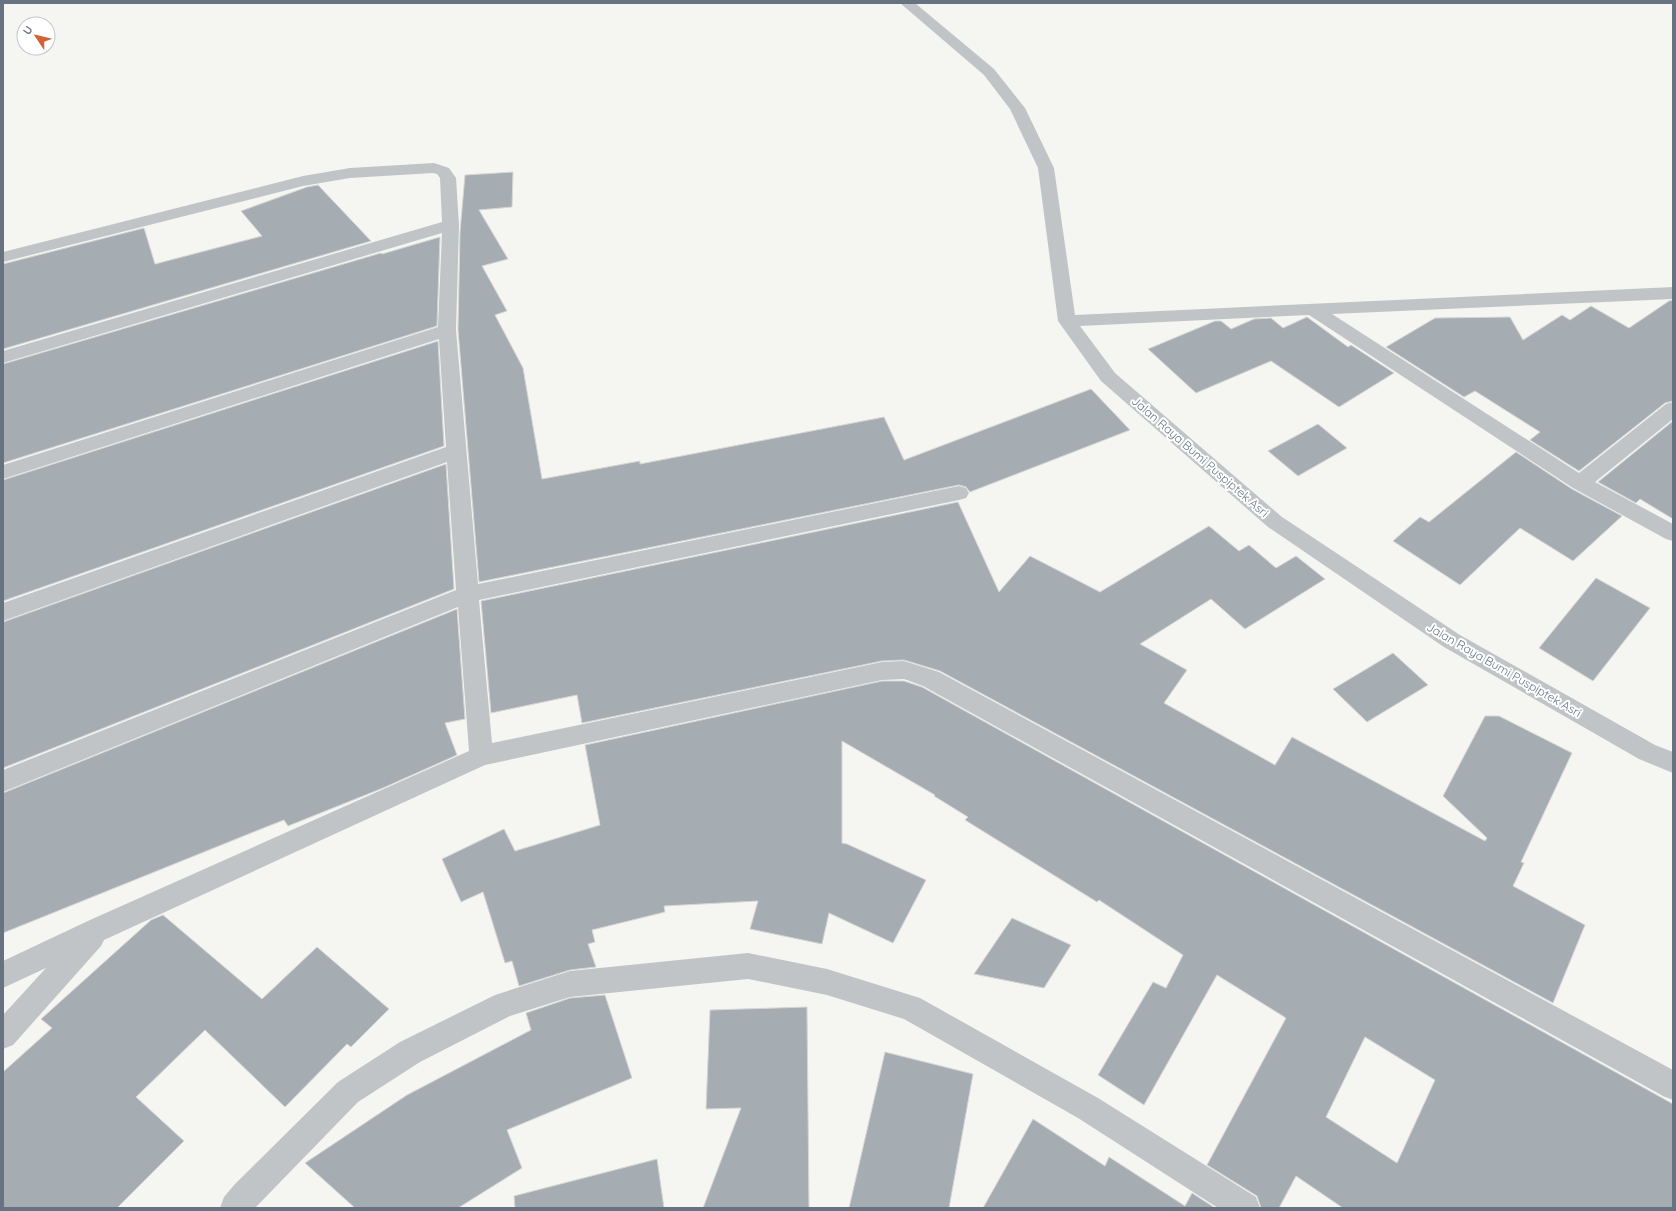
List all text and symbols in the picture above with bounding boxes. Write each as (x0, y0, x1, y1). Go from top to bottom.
north arrow (16, 16, 56, 56)
text: U (20, 23, 36, 37)
street label: Jalan Raya Bumi Puspiptek Asri (1129, 393, 1272, 520)
street label: Jalan Raya Bumi Puspiptek Asri (1424, 619, 1584, 720)

